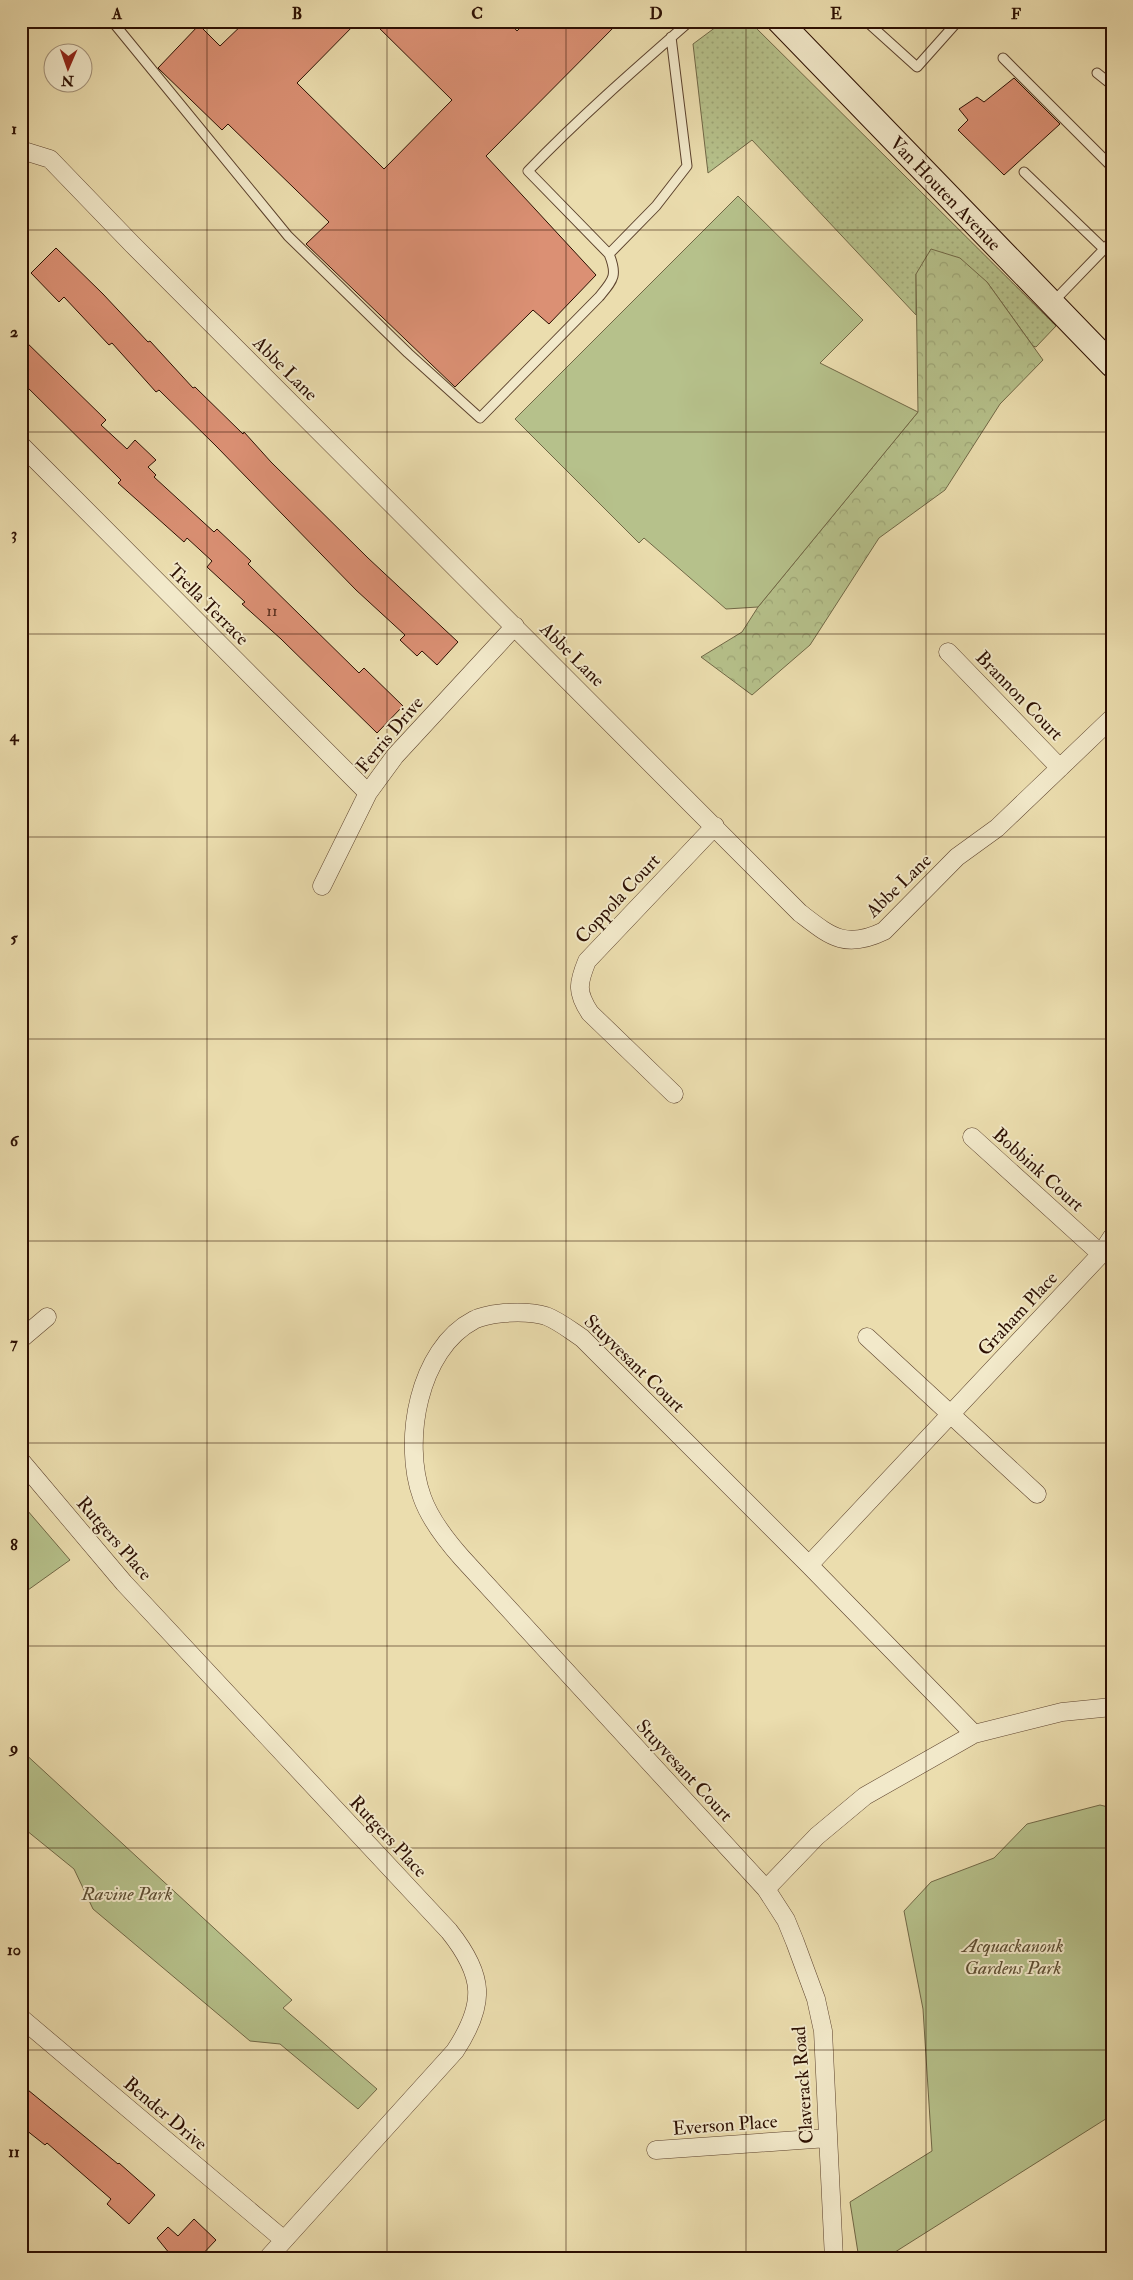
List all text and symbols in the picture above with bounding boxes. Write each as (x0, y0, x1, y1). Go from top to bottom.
text: A (111, 4, 123, 24)
text: B (292, 4, 302, 24)
text: C (471, 4, 483, 24)
text: D (649, 4, 663, 24)
text: E (830, 4, 842, 24)
text: F (1011, 4, 1021, 24)
north arrow (42, 42, 92, 92)
text: N (61, 72, 75, 89)
text: 1 (11, 119, 17, 139)
street label: Van Houten Avenue (884, 131, 1006, 256)
text: 2 (10, 322, 18, 342)
street label: Abbe Lane (247, 331, 323, 406)
text: 3 (11, 524, 17, 544)
street label: Trella Terrace (162, 559, 254, 651)
house number: 11 (266, 601, 278, 621)
street label: Abbe Lane (534, 617, 610, 692)
street label: Brannon Court (970, 646, 1068, 746)
street label: Ferris Drive (351, 691, 429, 778)
text: 4 (9, 726, 20, 746)
street label: Coppola Court (570, 849, 666, 949)
street label: Abbe Lane (860, 849, 937, 924)
text: 5 (10, 928, 18, 948)
street label: Bobbink Court (988, 1123, 1089, 1217)
text: 6 (10, 1131, 20, 1151)
street label: Graham Place (973, 1266, 1063, 1361)
street label: Stuyvesant Court (579, 1310, 690, 1418)
text: 7 (10, 1333, 18, 1353)
street label: Rutgers Place (71, 1492, 157, 1586)
text: 8 (10, 1535, 18, 1555)
street label: Stuyvesant Court (631, 1715, 738, 1827)
text: 9 (8, 1738, 18, 1758)
street label: Rutgers Place (344, 1791, 432, 1883)
park label: Ravine Park (80, 1882, 173, 1906)
park label: Acquackanonk Gardens Park (960, 1934, 1064, 1980)
text: 10 (7, 1940, 21, 1960)
street label: Claverack Road (787, 2025, 819, 2144)
street label: Bender Drive (119, 2072, 212, 2156)
street label: Everson Place (672, 2109, 778, 2141)
text: 11 (8, 2142, 20, 2162)

